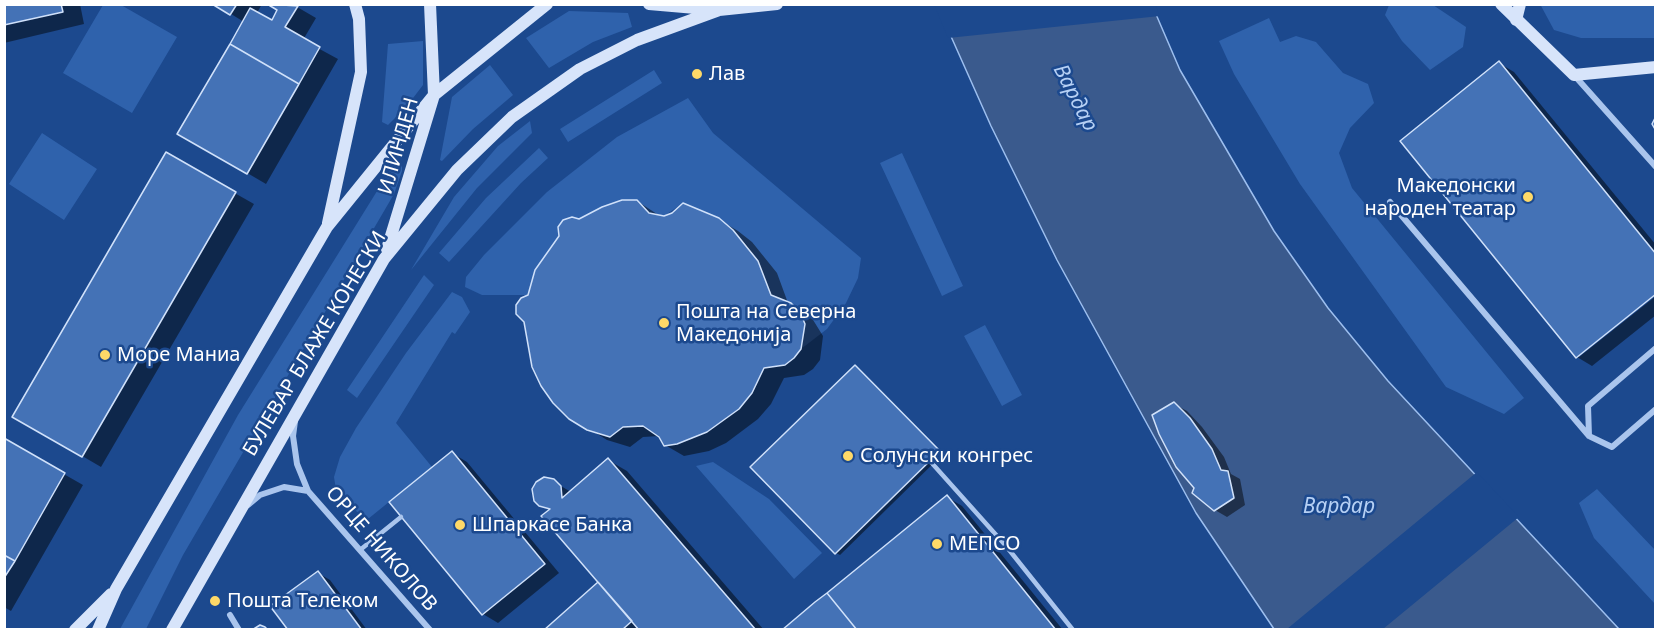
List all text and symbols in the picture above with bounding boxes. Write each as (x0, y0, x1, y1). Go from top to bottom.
water label: Вардар (1047, 60, 1103, 136)
place label: Лав (709, 62, 745, 86)
marker: Лав (690, 67, 704, 81)
street label: ИЛИНДЕН (374, 95, 424, 197)
place label: Македонски народен театар (1365, 174, 1516, 221)
marker: Македонски народен театар (1521, 190, 1535, 204)
street label: БУЛЕВАР БЛАЖЕ КОНЕСКИ (238, 227, 392, 461)
place label: Пошта на Северна Македонија (676, 300, 856, 347)
marker: Пошта на Северна Македонија (657, 316, 671, 330)
place label: Море Маниа (117, 343, 240, 367)
marker: Море Маниа (98, 348, 112, 362)
place label: Солунски конгрес (860, 444, 1033, 468)
marker: Солунски конгрес (841, 449, 855, 463)
street label: ОРЦЕ НИКОЛОВ (320, 482, 442, 616)
water label: Вардар (1303, 494, 1375, 520)
place label: Шпаркасе Банка (472, 513, 632, 537)
marker: Шпаркасе Банка (453, 518, 467, 532)
place label: МЕПСО (949, 532, 1021, 556)
marker: МЕПСО (930, 537, 944, 551)
place label: Пошта Телеком (227, 589, 379, 613)
marker: Пошта Телеком (208, 594, 222, 608)

